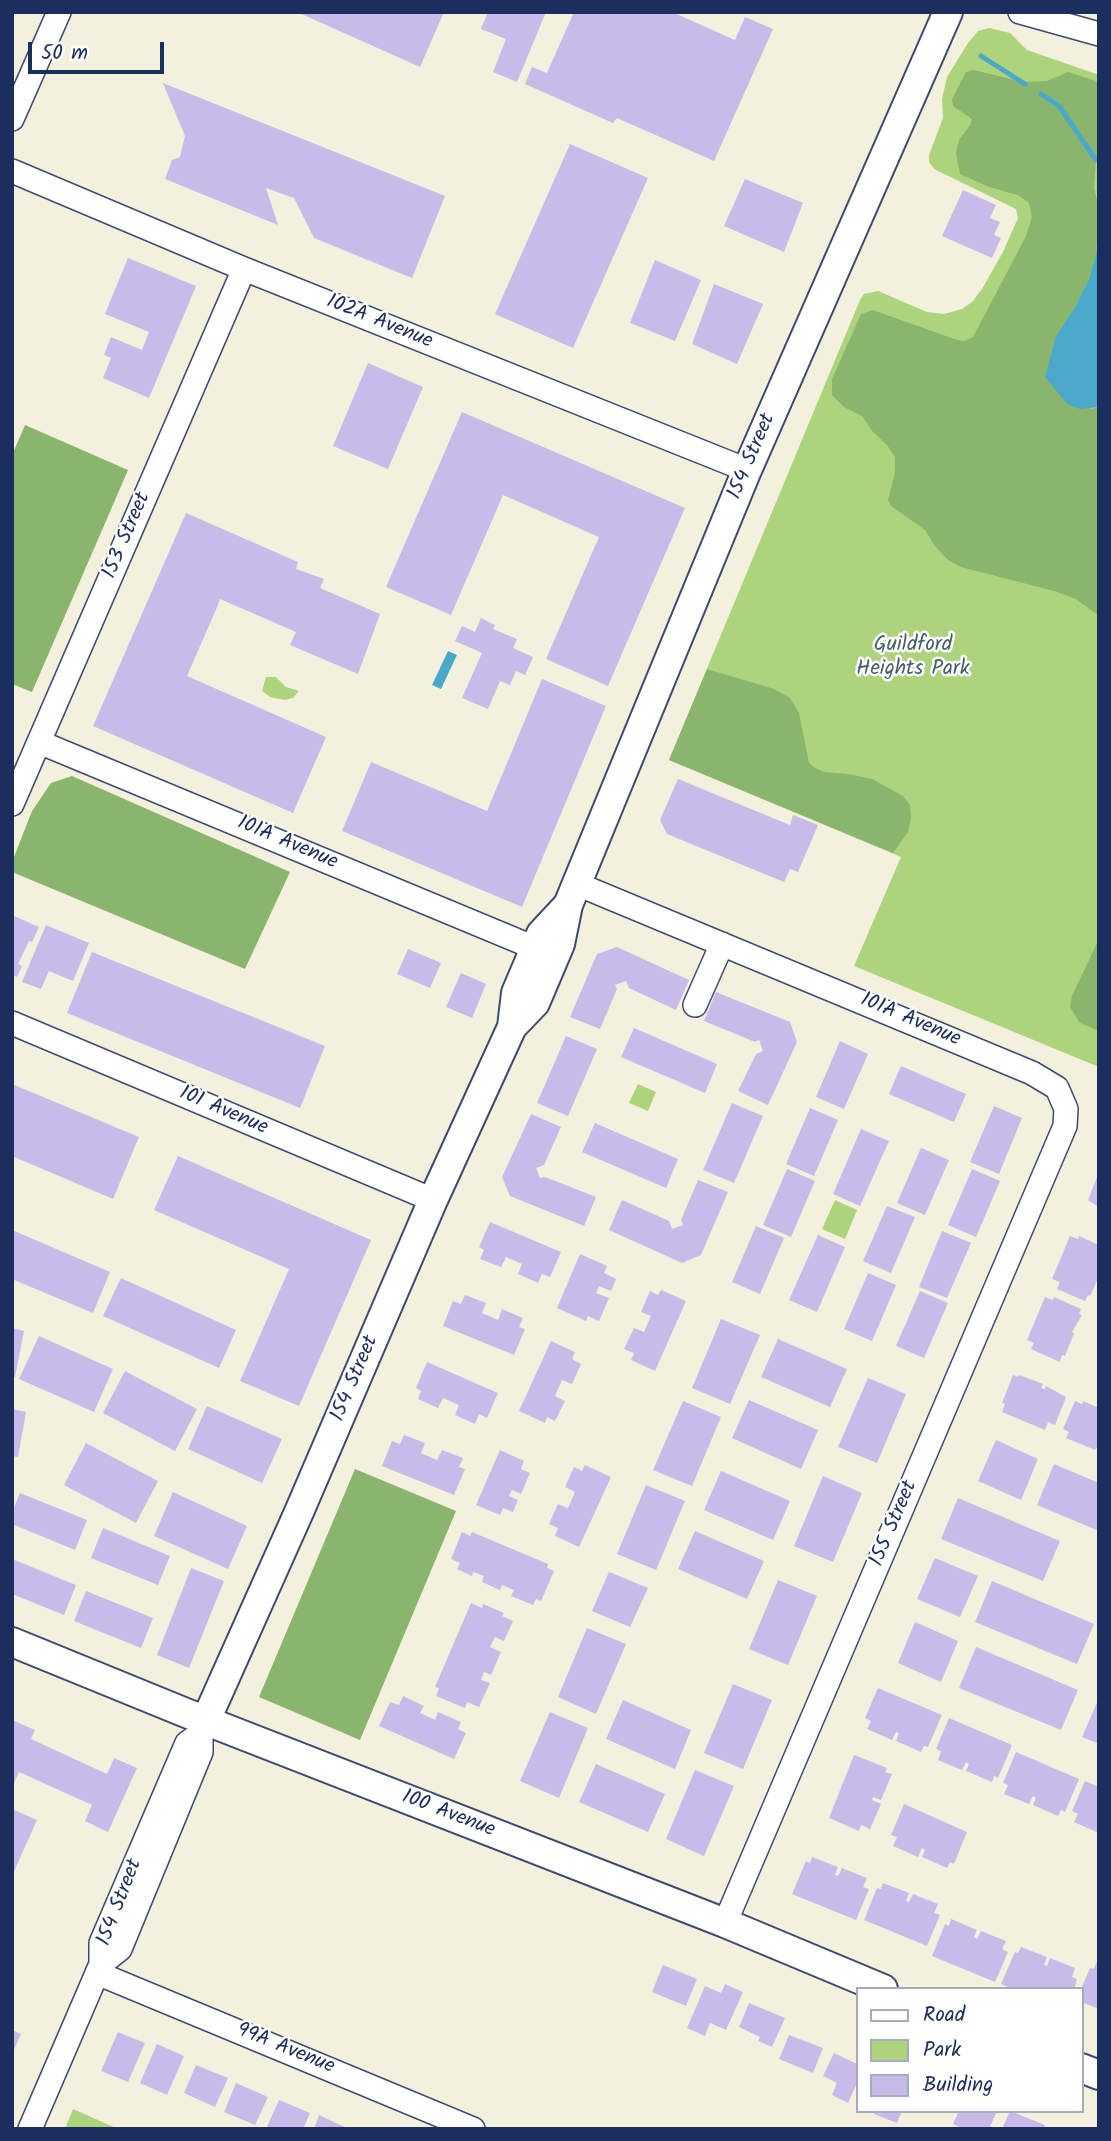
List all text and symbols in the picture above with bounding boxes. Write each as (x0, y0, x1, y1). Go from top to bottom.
scale bar (32, 28, 168, 72)
text: 50 m (41, 37, 88, 70)
street label: 102A Avenue (322, 290, 436, 356)
street label: 154 Street (724, 410, 782, 504)
street label: 153 Street (99, 489, 157, 583)
park label: Guildford Heights Park (856, 633, 970, 683)
street label: 101A Avenue (233, 812, 341, 876)
street label: 101A Avenue (856, 989, 964, 1053)
street label: 101 Avenue (175, 1082, 271, 1142)
street label: 154 Street (327, 1332, 385, 1426)
street label: 155 Street (866, 1477, 924, 1571)
street label: 100 Avenue (398, 1786, 498, 1844)
street label: 154 Street (93, 1856, 149, 1950)
legend (856, 1987, 1083, 2113)
text: Road (923, 1999, 965, 2032)
street label: 99A Avenue (232, 2019, 338, 2081)
text: Park (923, 2034, 961, 2067)
text: Building (923, 2069, 993, 2102)

